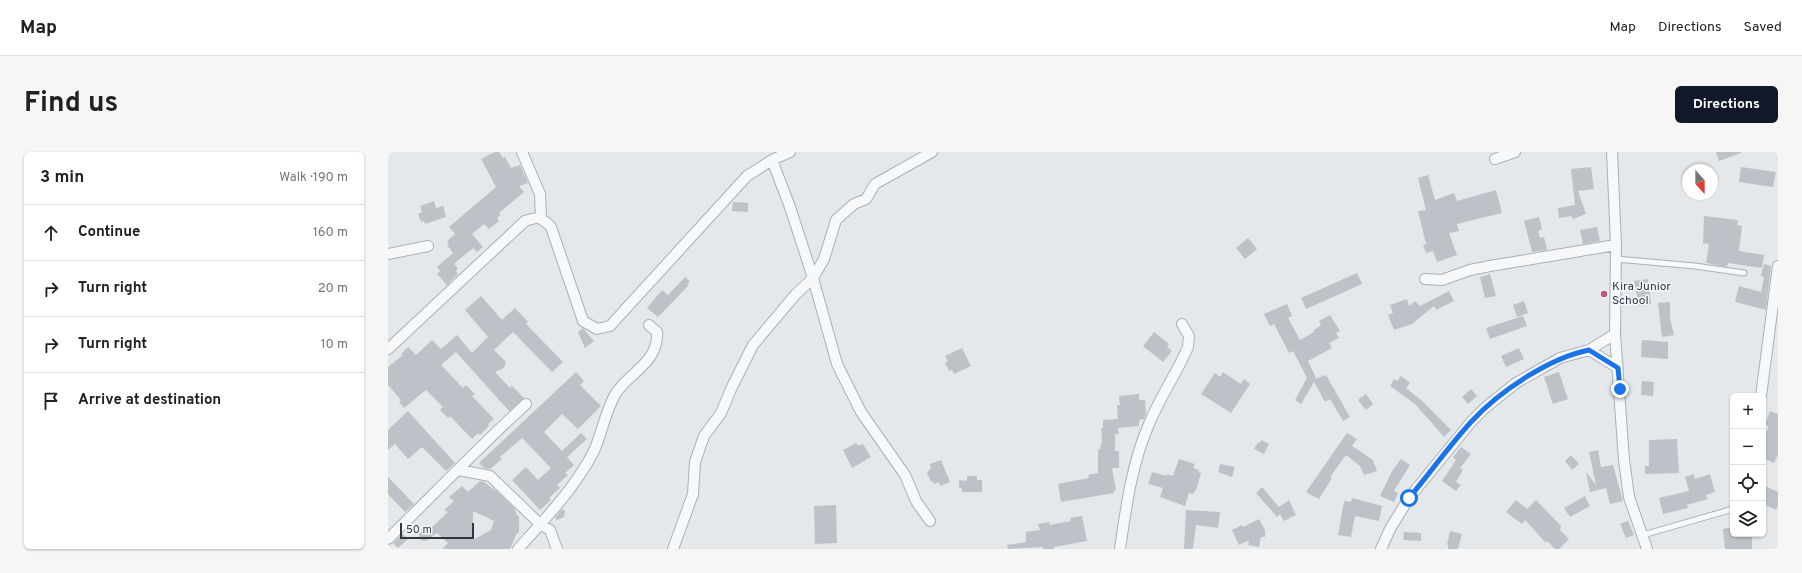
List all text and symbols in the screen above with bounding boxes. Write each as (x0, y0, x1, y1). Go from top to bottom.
text: Map (20, 16, 57, 40)
text: Map (1610, 19, 1636, 36)
text: Directions (1658, 19, 1722, 36)
text: Saved (1744, 19, 1782, 36)
text: Find us (24, 86, 118, 122)
button: Directions (1675, 86, 1778, 123)
north arrow (1682, 164, 1718, 200)
text: 3 min (40, 167, 84, 189)
text: Walk · 190 m (279, 170, 348, 186)
icon: ahead (40, 222, 62, 244)
text: Continue (78, 223, 140, 242)
text: 160 m (313, 225, 348, 241)
icon: right (40, 278, 62, 300)
text: Turn right (78, 279, 147, 298)
place label: Kira Junior School (1612, 279, 1671, 309)
text: 20 m (318, 281, 348, 297)
marker: Kira Junior School (1599, 289, 1609, 299)
icon: right (40, 334, 62, 356)
text: Turn right (78, 335, 147, 354)
text: 10 m (321, 337, 348, 353)
route end (1611, 380, 1629, 398)
icon: arrive (40, 390, 62, 412)
text: Arrive at destination (78, 391, 221, 410)
map controls (1730, 393, 1766, 537)
button: + (1730, 393, 1766, 429)
button: − (1730, 429, 1766, 465)
button: locate (1730, 465, 1766, 501)
route start (1400, 489, 1418, 507)
button: layers (1730, 501, 1766, 537)
scale bar (400, 521, 474, 540)
text: 50 m (406, 523, 432, 537)

